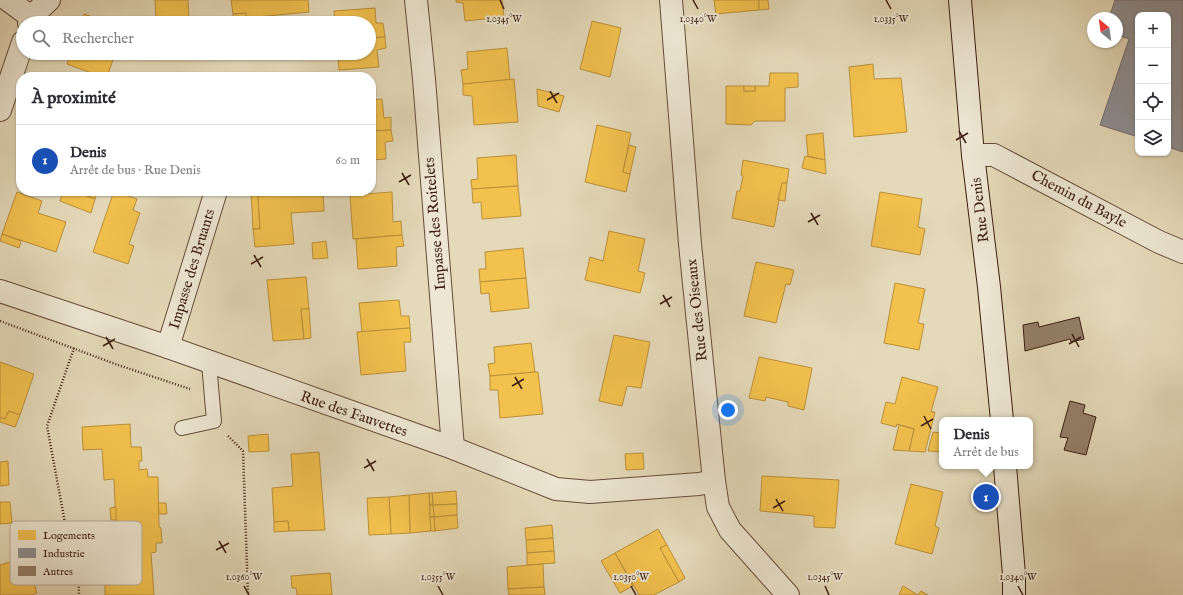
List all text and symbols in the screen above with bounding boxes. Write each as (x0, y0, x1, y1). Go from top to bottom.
north arrow (1087, 12, 1123, 48)
map controls (1135, 12, 1171, 156)
button: + (1135, 12, 1171, 48)
text: 1.0345°W (486, 13, 522, 26)
text: 1.0340°W (679, 13, 717, 26)
text: 1.0335°W (874, 13, 909, 26)
search box (16, 16, 376, 60)
icon: search (30, 27, 52, 49)
text: Rechercher (62, 29, 134, 48)
button: − (1135, 48, 1171, 84)
button: locate (1135, 84, 1171, 120)
text: À proximité (32, 88, 116, 109)
button: layers (1135, 120, 1171, 156)
text: Denis (70, 143, 106, 162)
text: 1 (43, 152, 47, 169)
text: 60 m (335, 152, 360, 169)
street label: Impasse des Roitelets (420, 157, 450, 291)
text: Arrêt de bus · Rue Denis (70, 162, 201, 179)
street label: Chemin du Bayle (1028, 166, 1130, 232)
street label: Rue Denis (967, 176, 993, 244)
street label: Impasse des Bruants (165, 207, 219, 331)
street label: Rue des Oiseaux (682, 257, 712, 362)
street label: Rue des Fauvettes (298, 387, 410, 441)
your location (718, 400, 738, 420)
popup (939, 417, 1033, 469)
text: Denis (953, 425, 989, 444)
text: Arrêt de bus (953, 444, 1019, 461)
pin: 1 (973, 482, 999, 512)
legend (10, 521, 142, 585)
text: Logements (43, 529, 95, 543)
text: Industrie (43, 547, 85, 561)
text: Autres (42, 565, 73, 579)
text: 1.0360°W (226, 571, 263, 584)
text: 1.0355°W (421, 571, 456, 584)
text: 1.0350°W (613, 571, 649, 584)
text: 1.0345°W (807, 571, 843, 584)
text: 1.0340°W (999, 571, 1037, 584)

